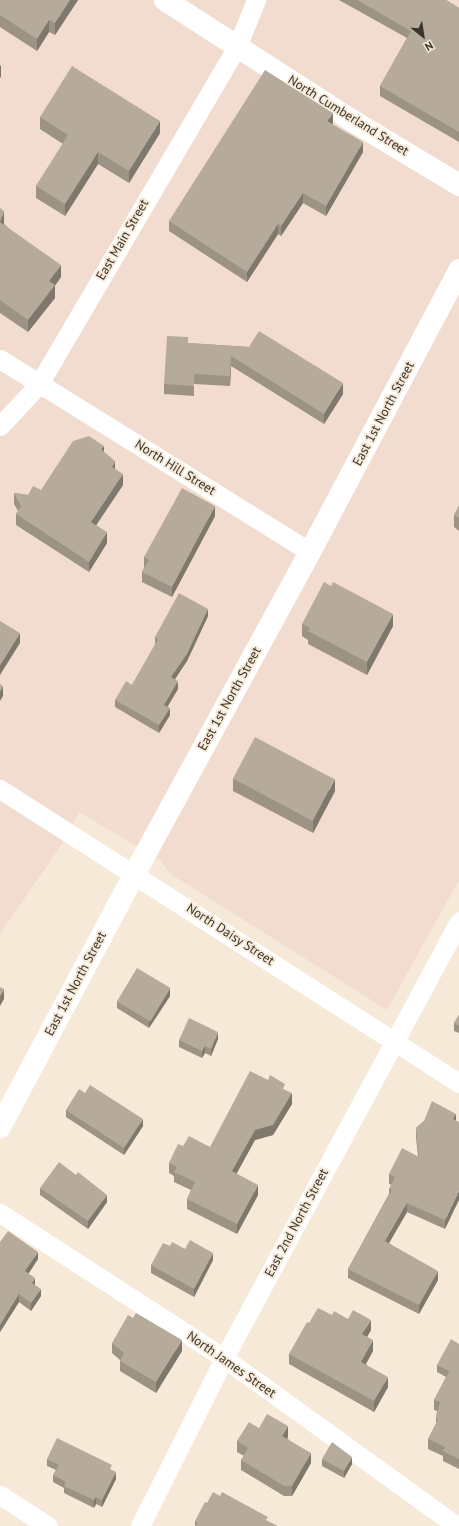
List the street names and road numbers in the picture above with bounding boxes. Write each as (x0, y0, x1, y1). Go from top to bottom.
street label: North Cumberland Street (285, 72, 411, 160)
street label: East Main Street (94, 197, 152, 283)
street label: East 1st North Street (350, 359, 418, 469)
street label: North Hill Street (132, 437, 218, 499)
street label: East 1st North Street (195, 645, 265, 753)
street label: North Daisy Street (183, 901, 277, 969)
street label: East 1st North Street (42, 929, 110, 1039)
street label: East 2nd North Street (262, 1166, 332, 1280)
street label: North James Street (183, 1328, 279, 1402)

